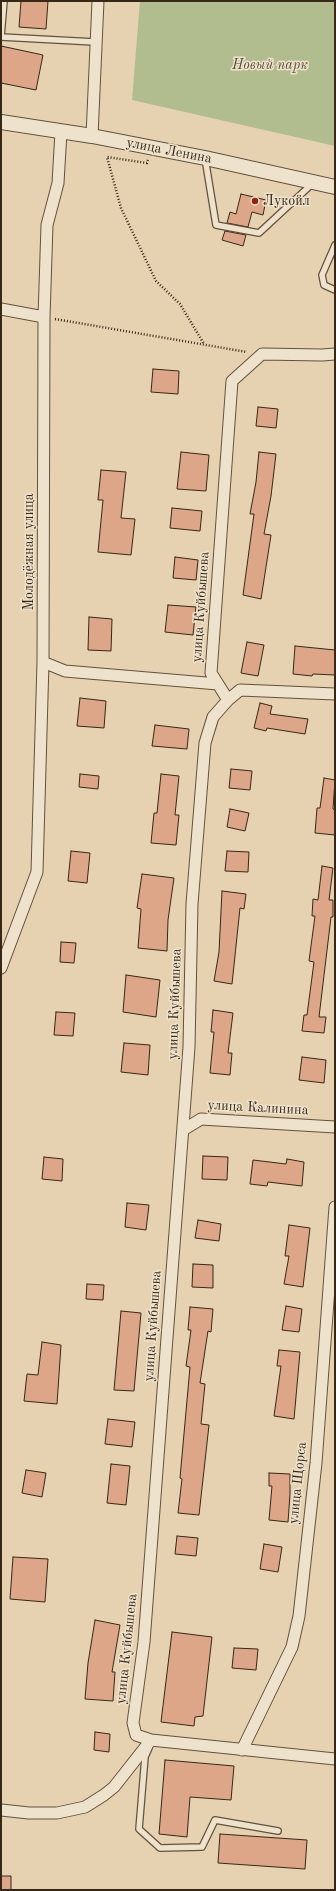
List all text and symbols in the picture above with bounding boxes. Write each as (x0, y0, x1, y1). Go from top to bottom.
park label: Новый парк (232, 57, 308, 73)
street label: улица Ленина (125, 134, 213, 168)
place label: Лукойл (263, 193, 310, 209)
marker: Лукойл (250, 196, 260, 206)
street label: Молодёжная улица (21, 493, 37, 611)
street label: улица Куйбышева (189, 551, 213, 663)
street label: улица Куйбышева (165, 948, 185, 1060)
street label: улица Калинина (207, 1097, 309, 1119)
street label: улица Куйбышева (141, 1270, 165, 1382)
street label: улица Щорса (285, 1441, 311, 1525)
street label: улица Куйбышева (113, 1593, 141, 1705)

